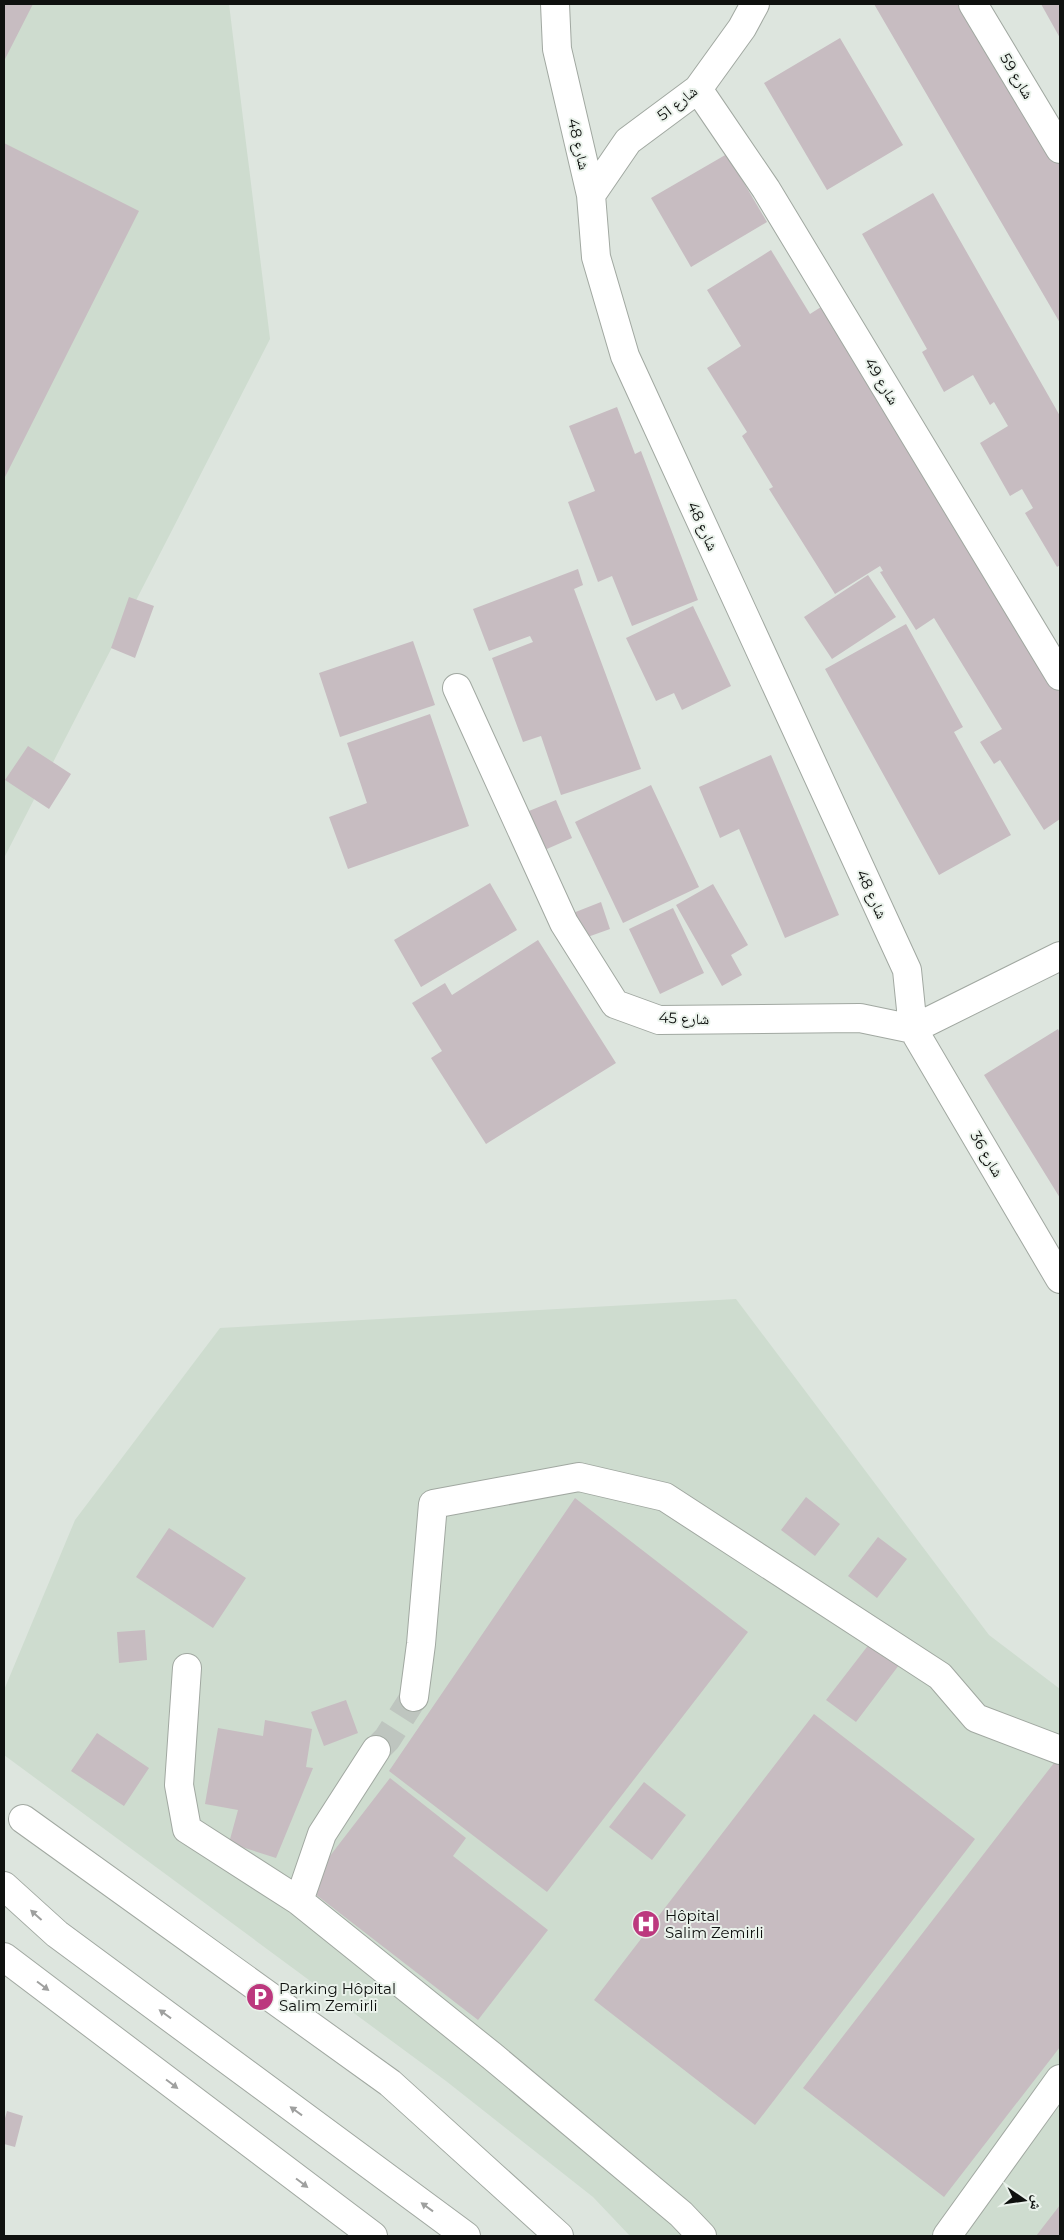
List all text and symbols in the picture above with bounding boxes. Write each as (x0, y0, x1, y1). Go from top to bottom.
street label: شارع 59 (995, 50, 1038, 103)
street label: شارع 51 (653, 81, 702, 126)
street label: شارع 48 (563, 116, 594, 172)
street label: شارع 49 (860, 354, 903, 409)
street label: شارع 48 (682, 498, 723, 554)
street label: شارع 48 (851, 866, 892, 922)
street label: شارع 45 (658, 1008, 710, 1029)
street label: شارع 36 (965, 1128, 1008, 1181)
place label: Hôpital Salim Zemirli (665, 1906, 764, 1942)
one-way arrow (31, 1909, 43, 1921)
hospital icon: Hôpital Salim Zemirli (631, 1909, 661, 1939)
place label: Parking Hôpital Salim Zemirli (279, 1979, 396, 2015)
one-way arrow (36, 1981, 49, 1992)
parking icon: Parking Hôpital Salim Zemirli (245, 1982, 275, 2012)
one-way arrow (158, 2009, 172, 2019)
one-way arrow (165, 2079, 178, 2090)
one-way arrow (290, 2105, 303, 2116)
north arrow (999, 2175, 1049, 2225)
one-way arrow (295, 2177, 308, 2188)
text: ش (1026, 2194, 1047, 2212)
one-way arrow (420, 2202, 433, 2212)

